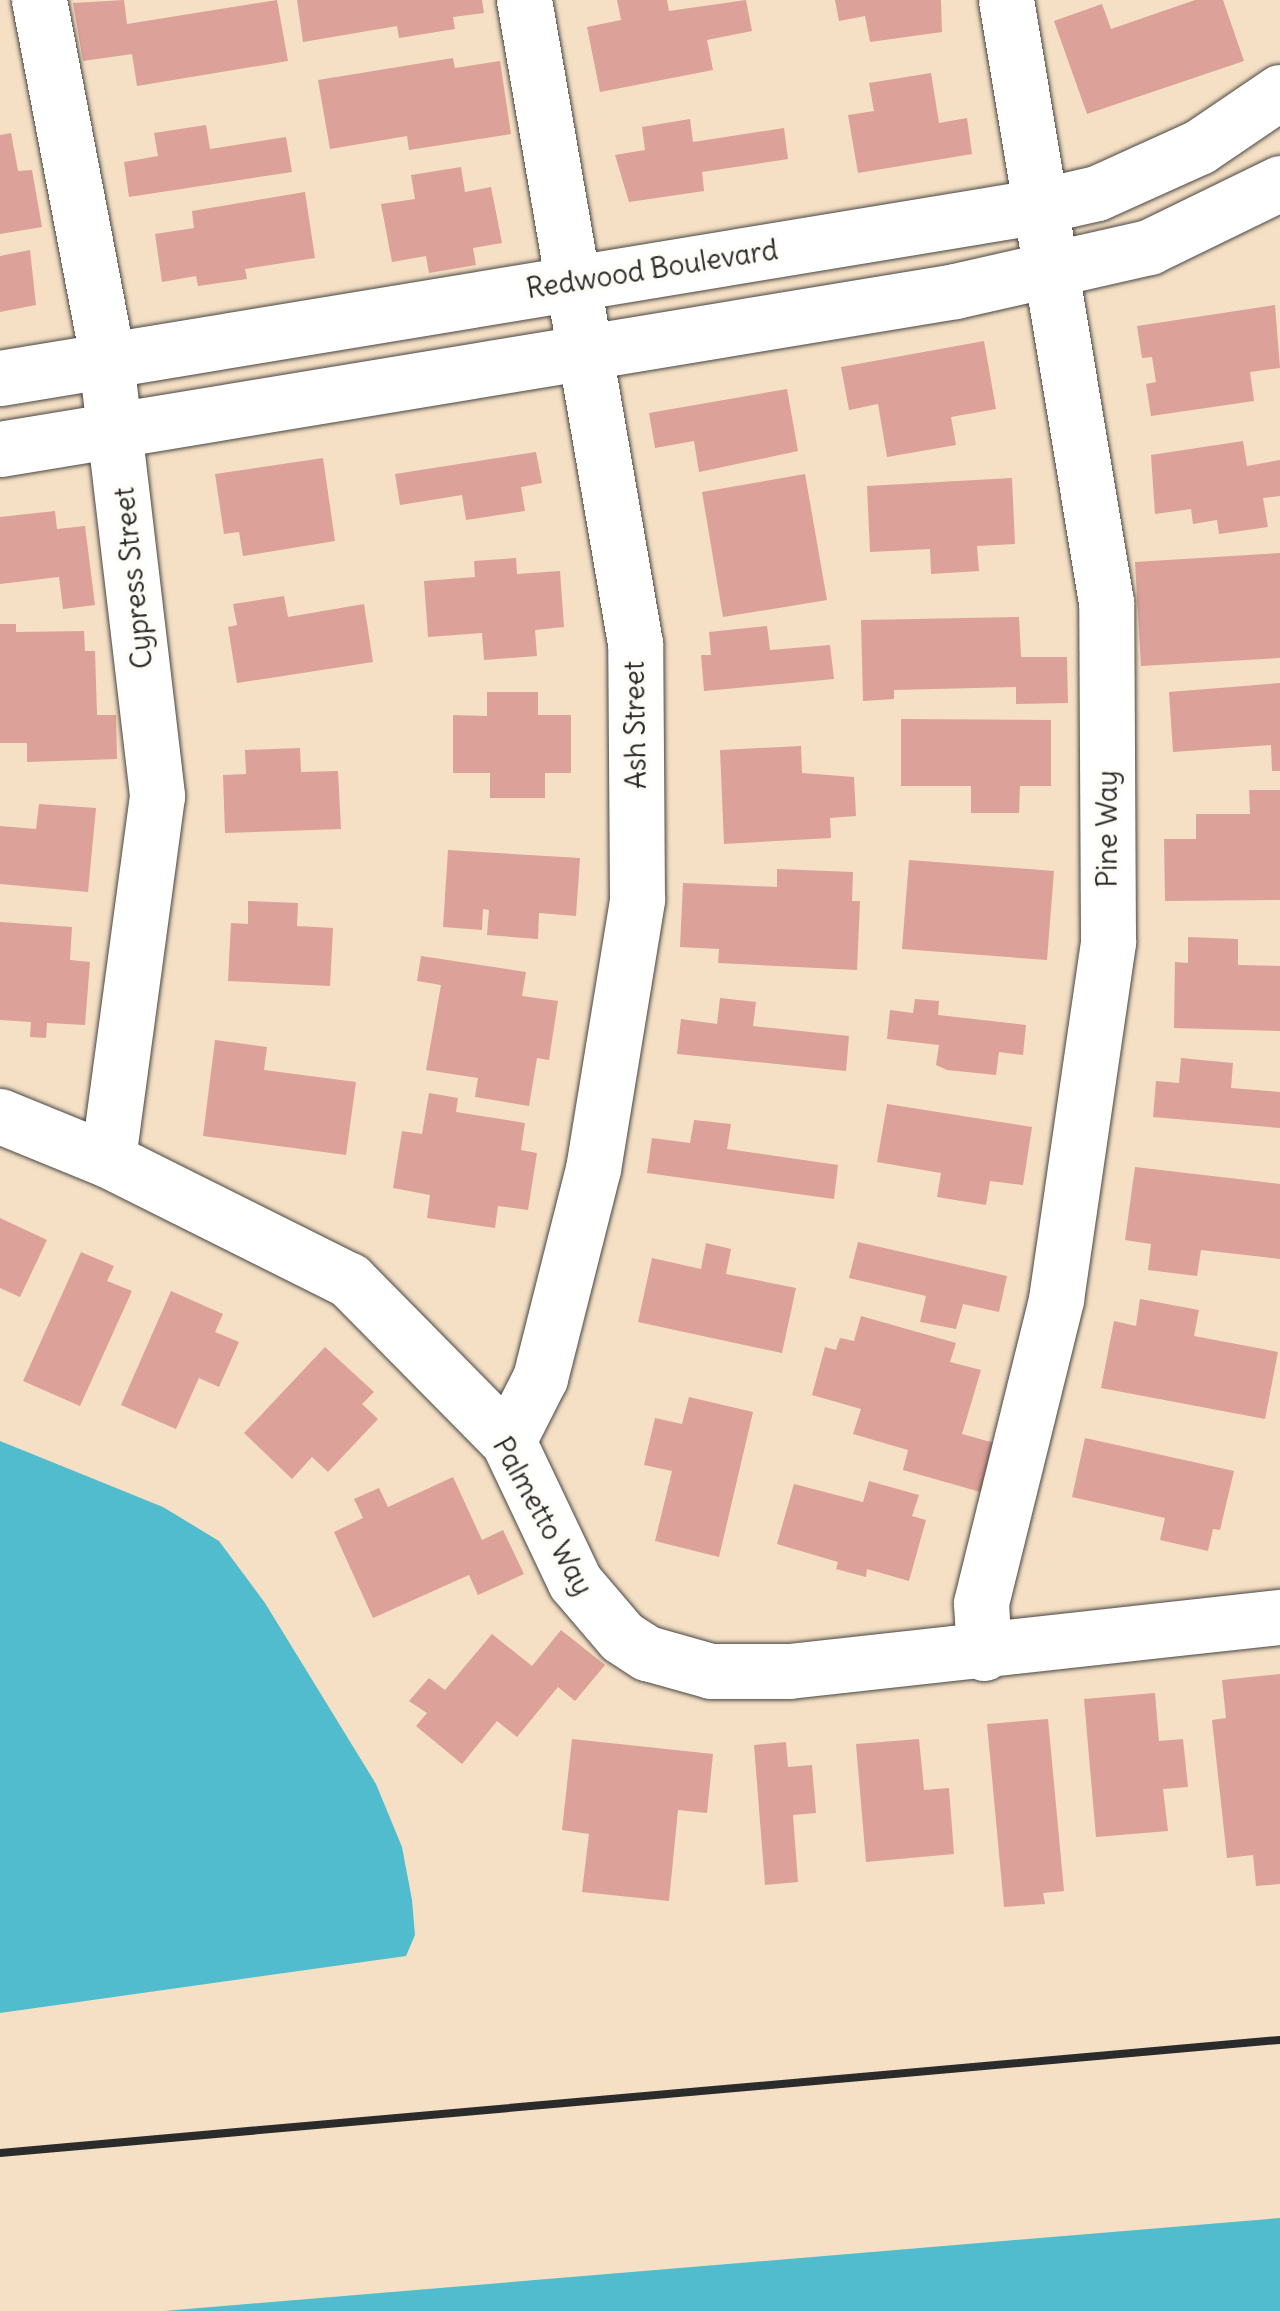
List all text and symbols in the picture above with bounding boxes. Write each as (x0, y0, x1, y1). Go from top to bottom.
street label: Redwood Boulevard (524, 233, 780, 305)
street label: Cypress Street (107, 486, 159, 670)
street label: Ash Street (617, 661, 653, 789)
street label: Pine Way (1090, 770, 1124, 888)
street label: Palmetto Way (486, 1431, 600, 1601)

